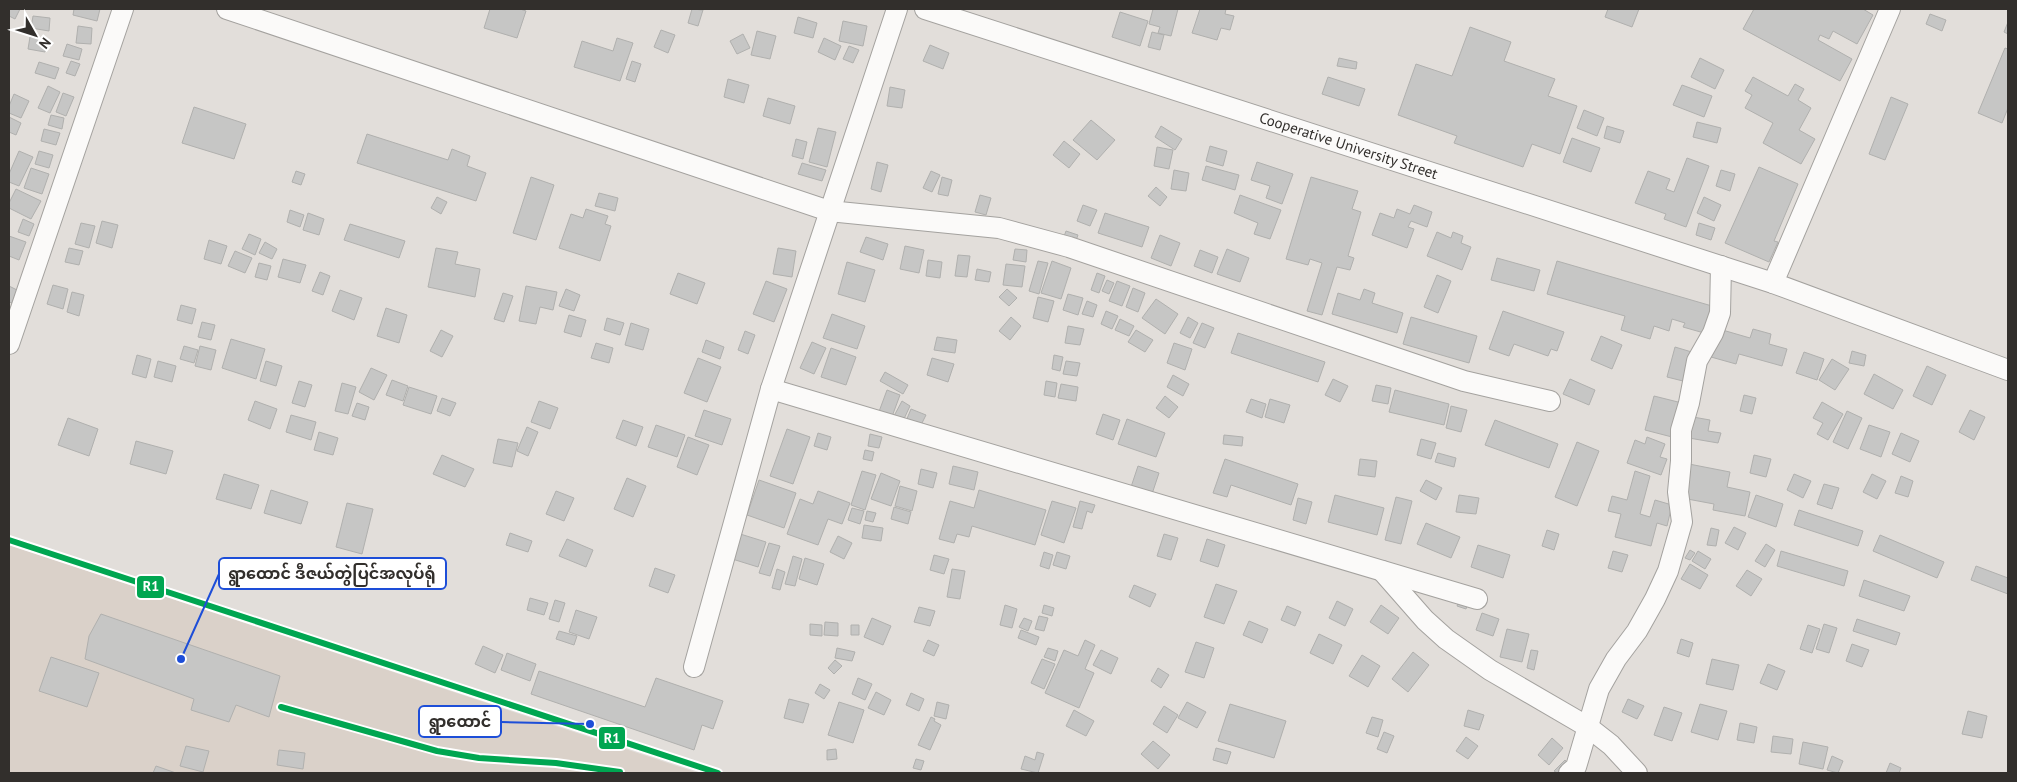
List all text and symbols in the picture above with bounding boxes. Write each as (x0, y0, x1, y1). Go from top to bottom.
north arrow (10, 10, 60, 60)
text: N (35, 34, 55, 52)
street label: Cooperative University Street (1257, 108, 1440, 183)
callout: ရွာထောင် ဒီဇယ်တွဲပြင်အလုပ်ရုံ (219, 558, 446, 589)
text: ရွာထောင် ဒီဇယ်တွဲပြင်အလုပ်ရုံ (228, 562, 436, 587)
line badge: R1 (136, 575, 165, 599)
text: R1 (143, 577, 159, 595)
callout: ရွာထောင် (419, 706, 501, 737)
text: ရွာထောင် (429, 710, 491, 735)
line badge: R1 (598, 726, 626, 750)
text: R1 (604, 729, 620, 747)

